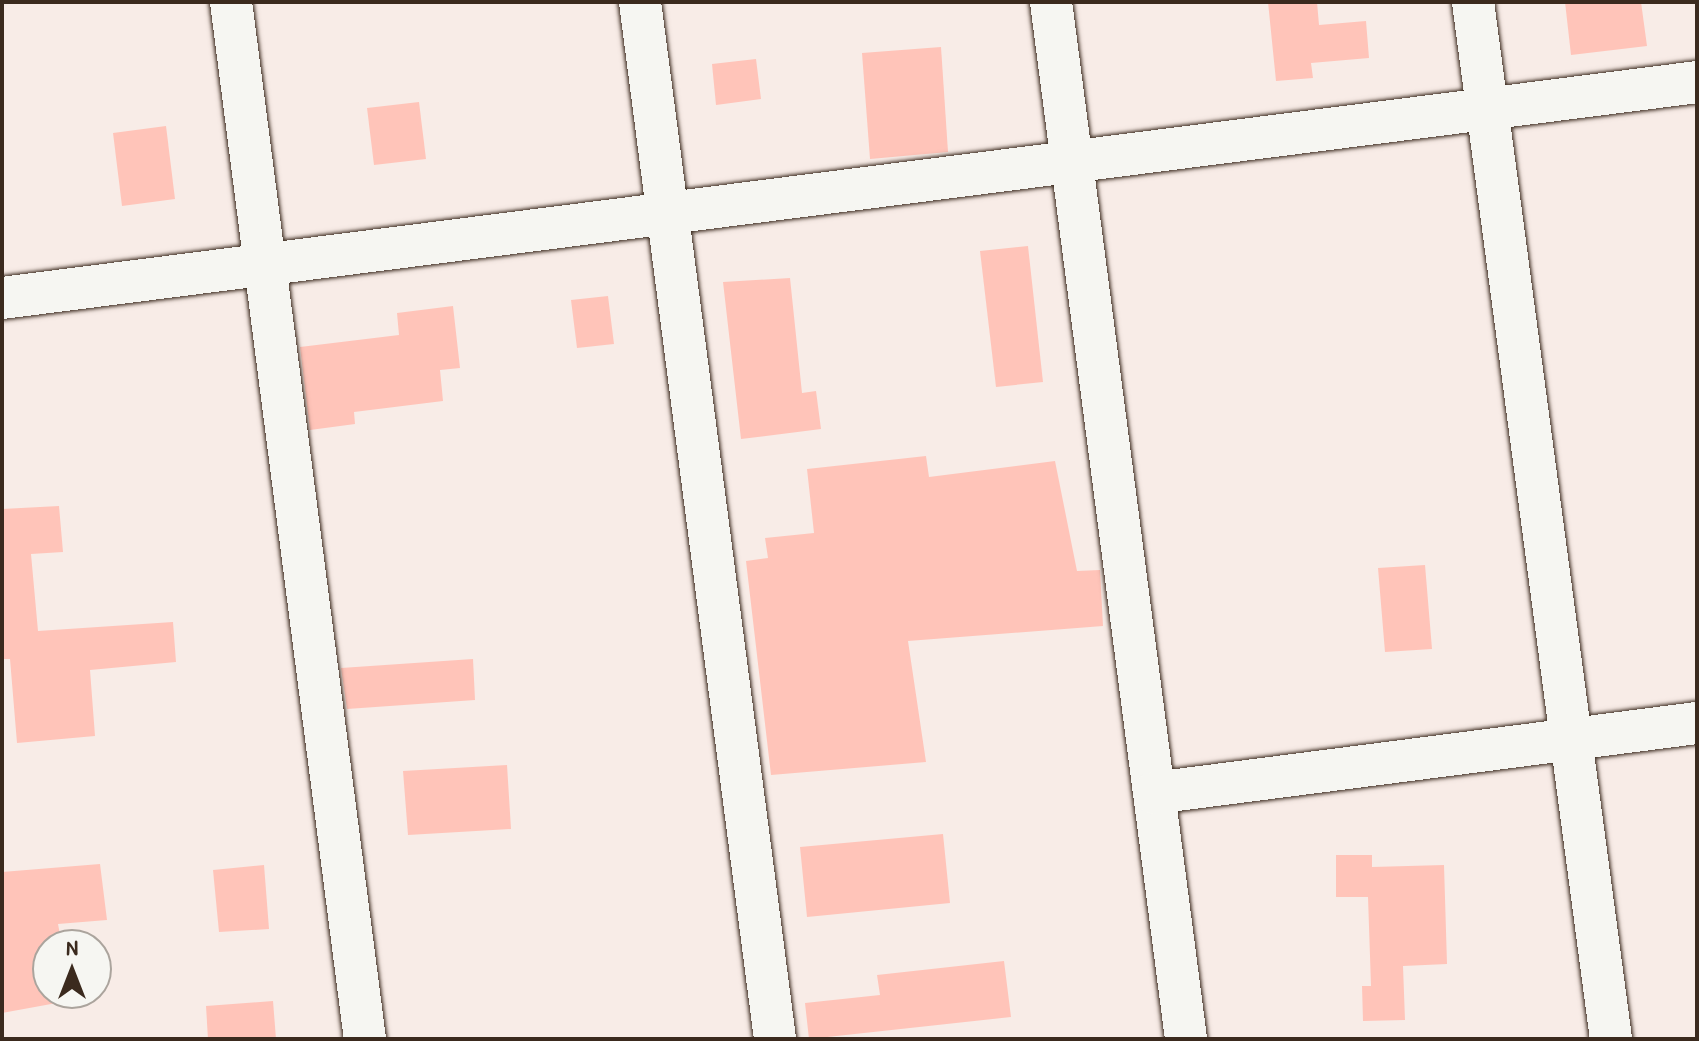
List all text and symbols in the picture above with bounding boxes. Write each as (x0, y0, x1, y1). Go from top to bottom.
north arrow (32, 929, 112, 1009)
text: N (66, 932, 78, 962)

